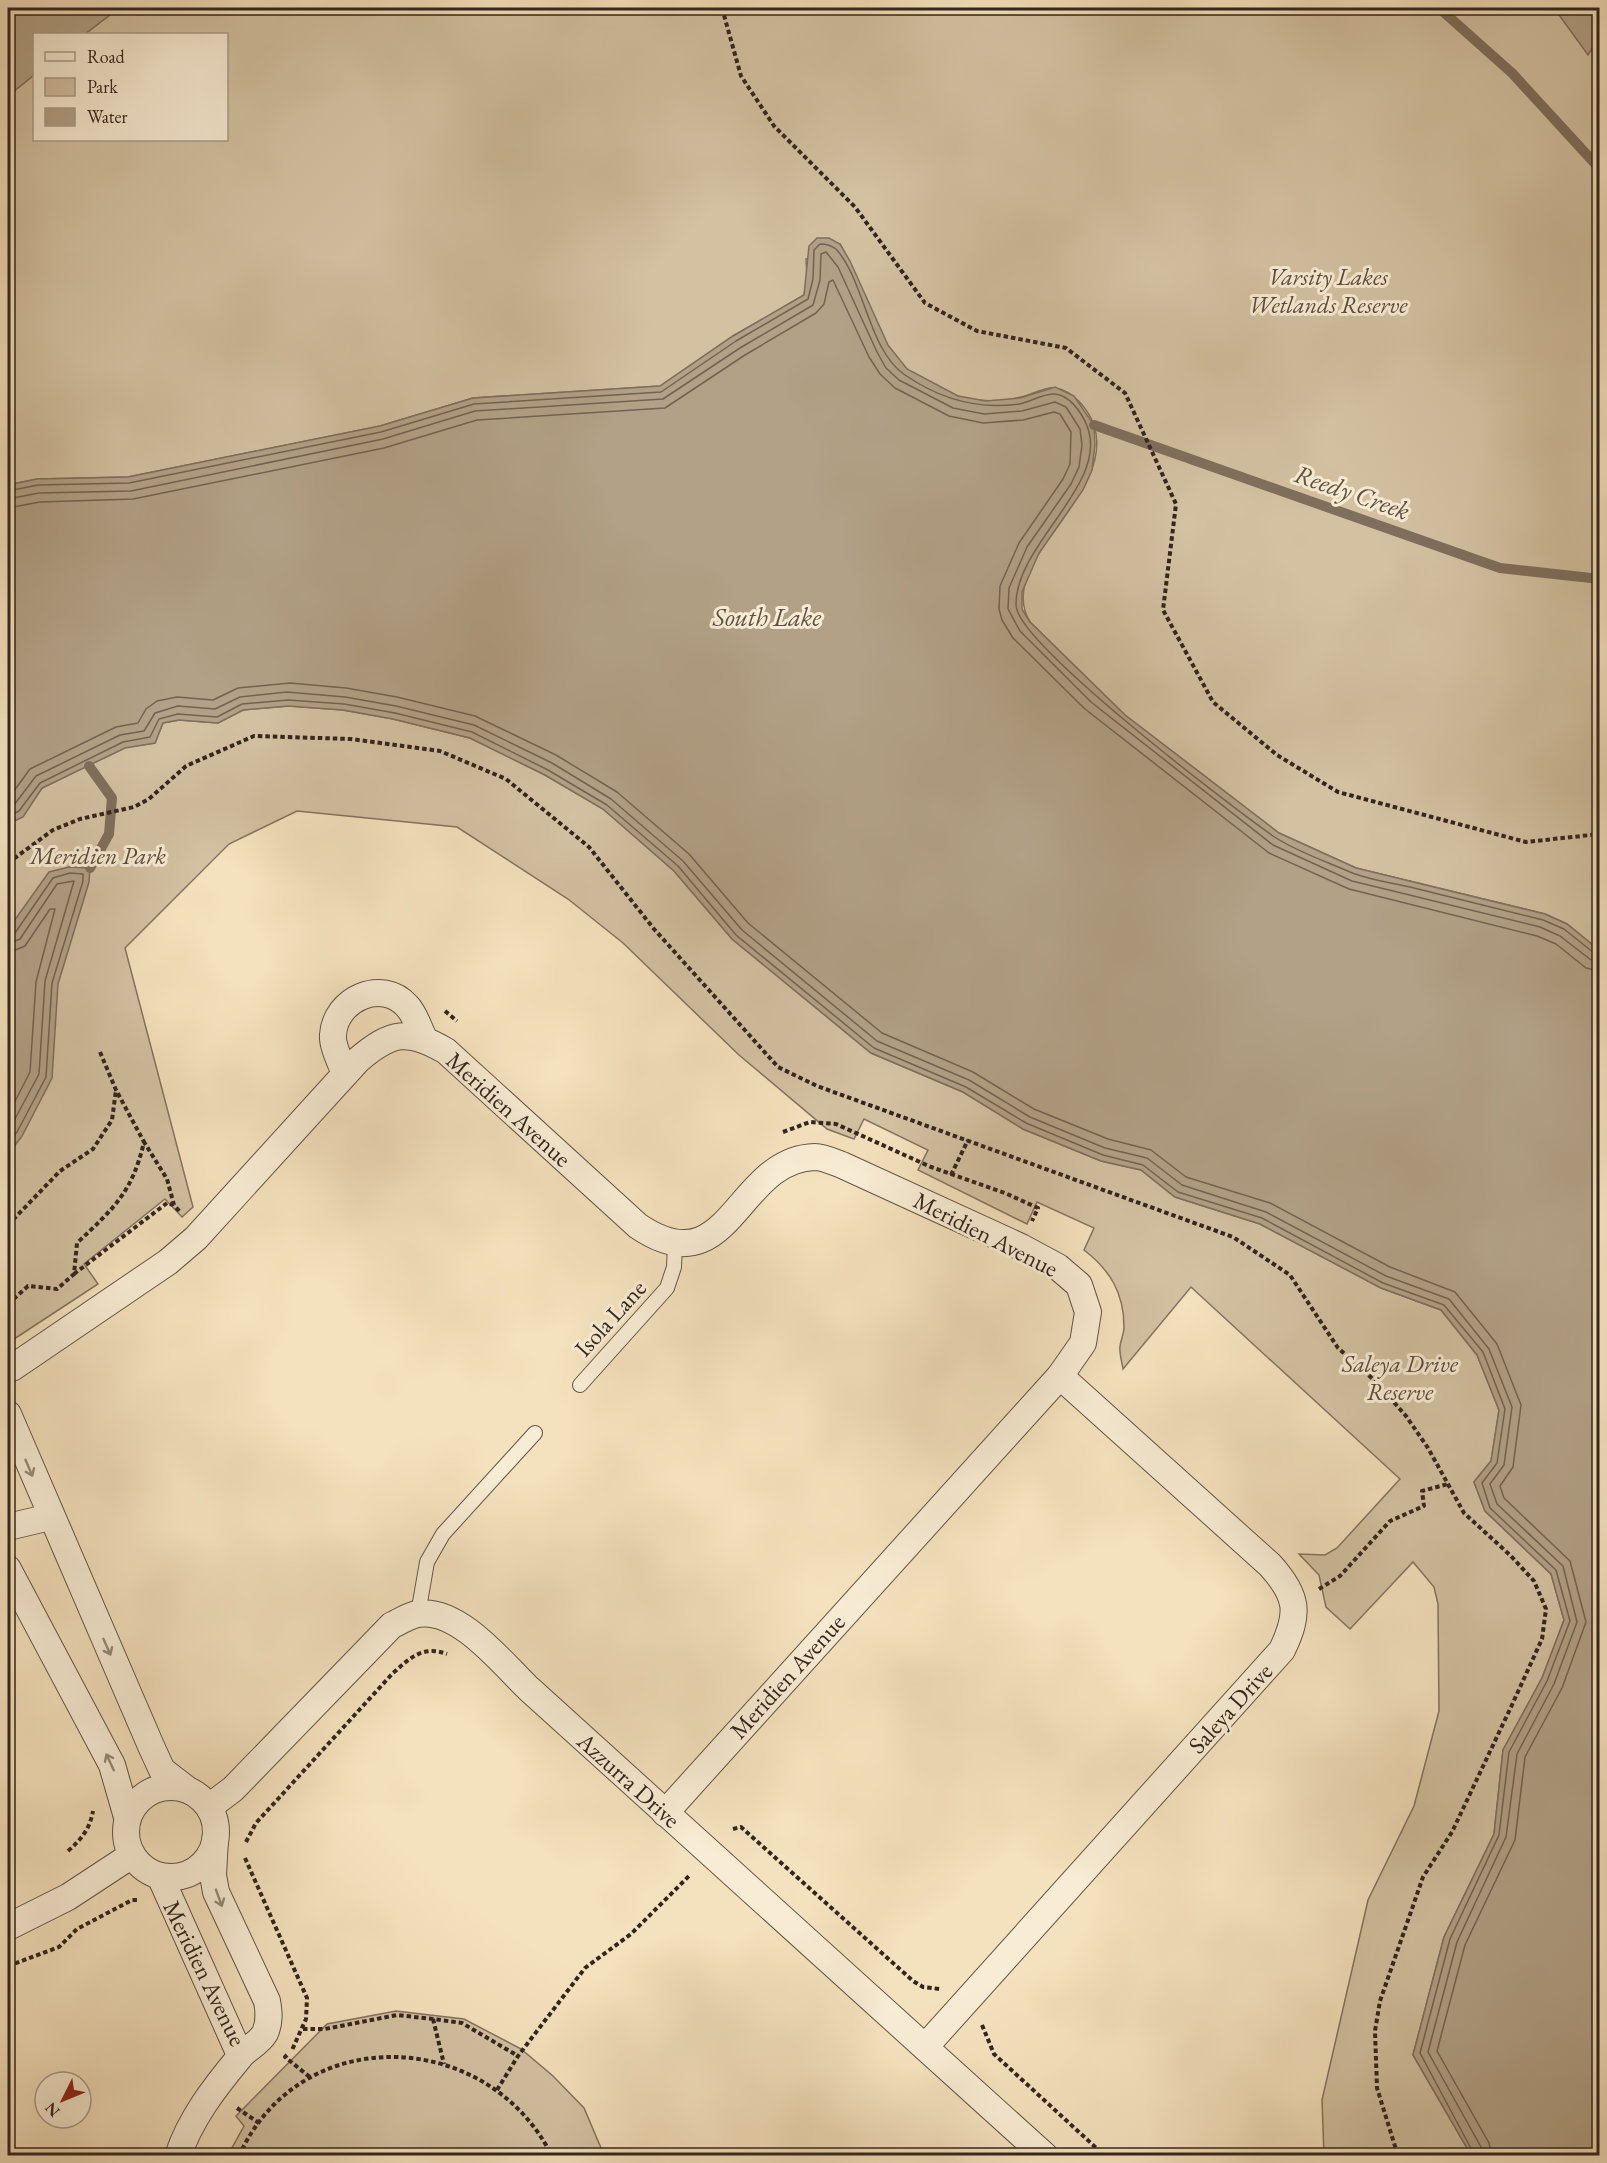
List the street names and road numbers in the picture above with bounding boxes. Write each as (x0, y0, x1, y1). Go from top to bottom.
street label: Meridien Avenue (440, 1045, 578, 1173)
street label: Meridien Avenue (909, 1184, 1063, 1284)
street label: Isola Lane (567, 1273, 653, 1363)
street label: Meridien Avenue (723, 1607, 851, 1745)
street label: Saleya Drive (1181, 1656, 1279, 1760)
street label: Azzurra Drive (570, 1725, 687, 1835)
street label: Meridien Avenue (156, 1895, 254, 2051)

